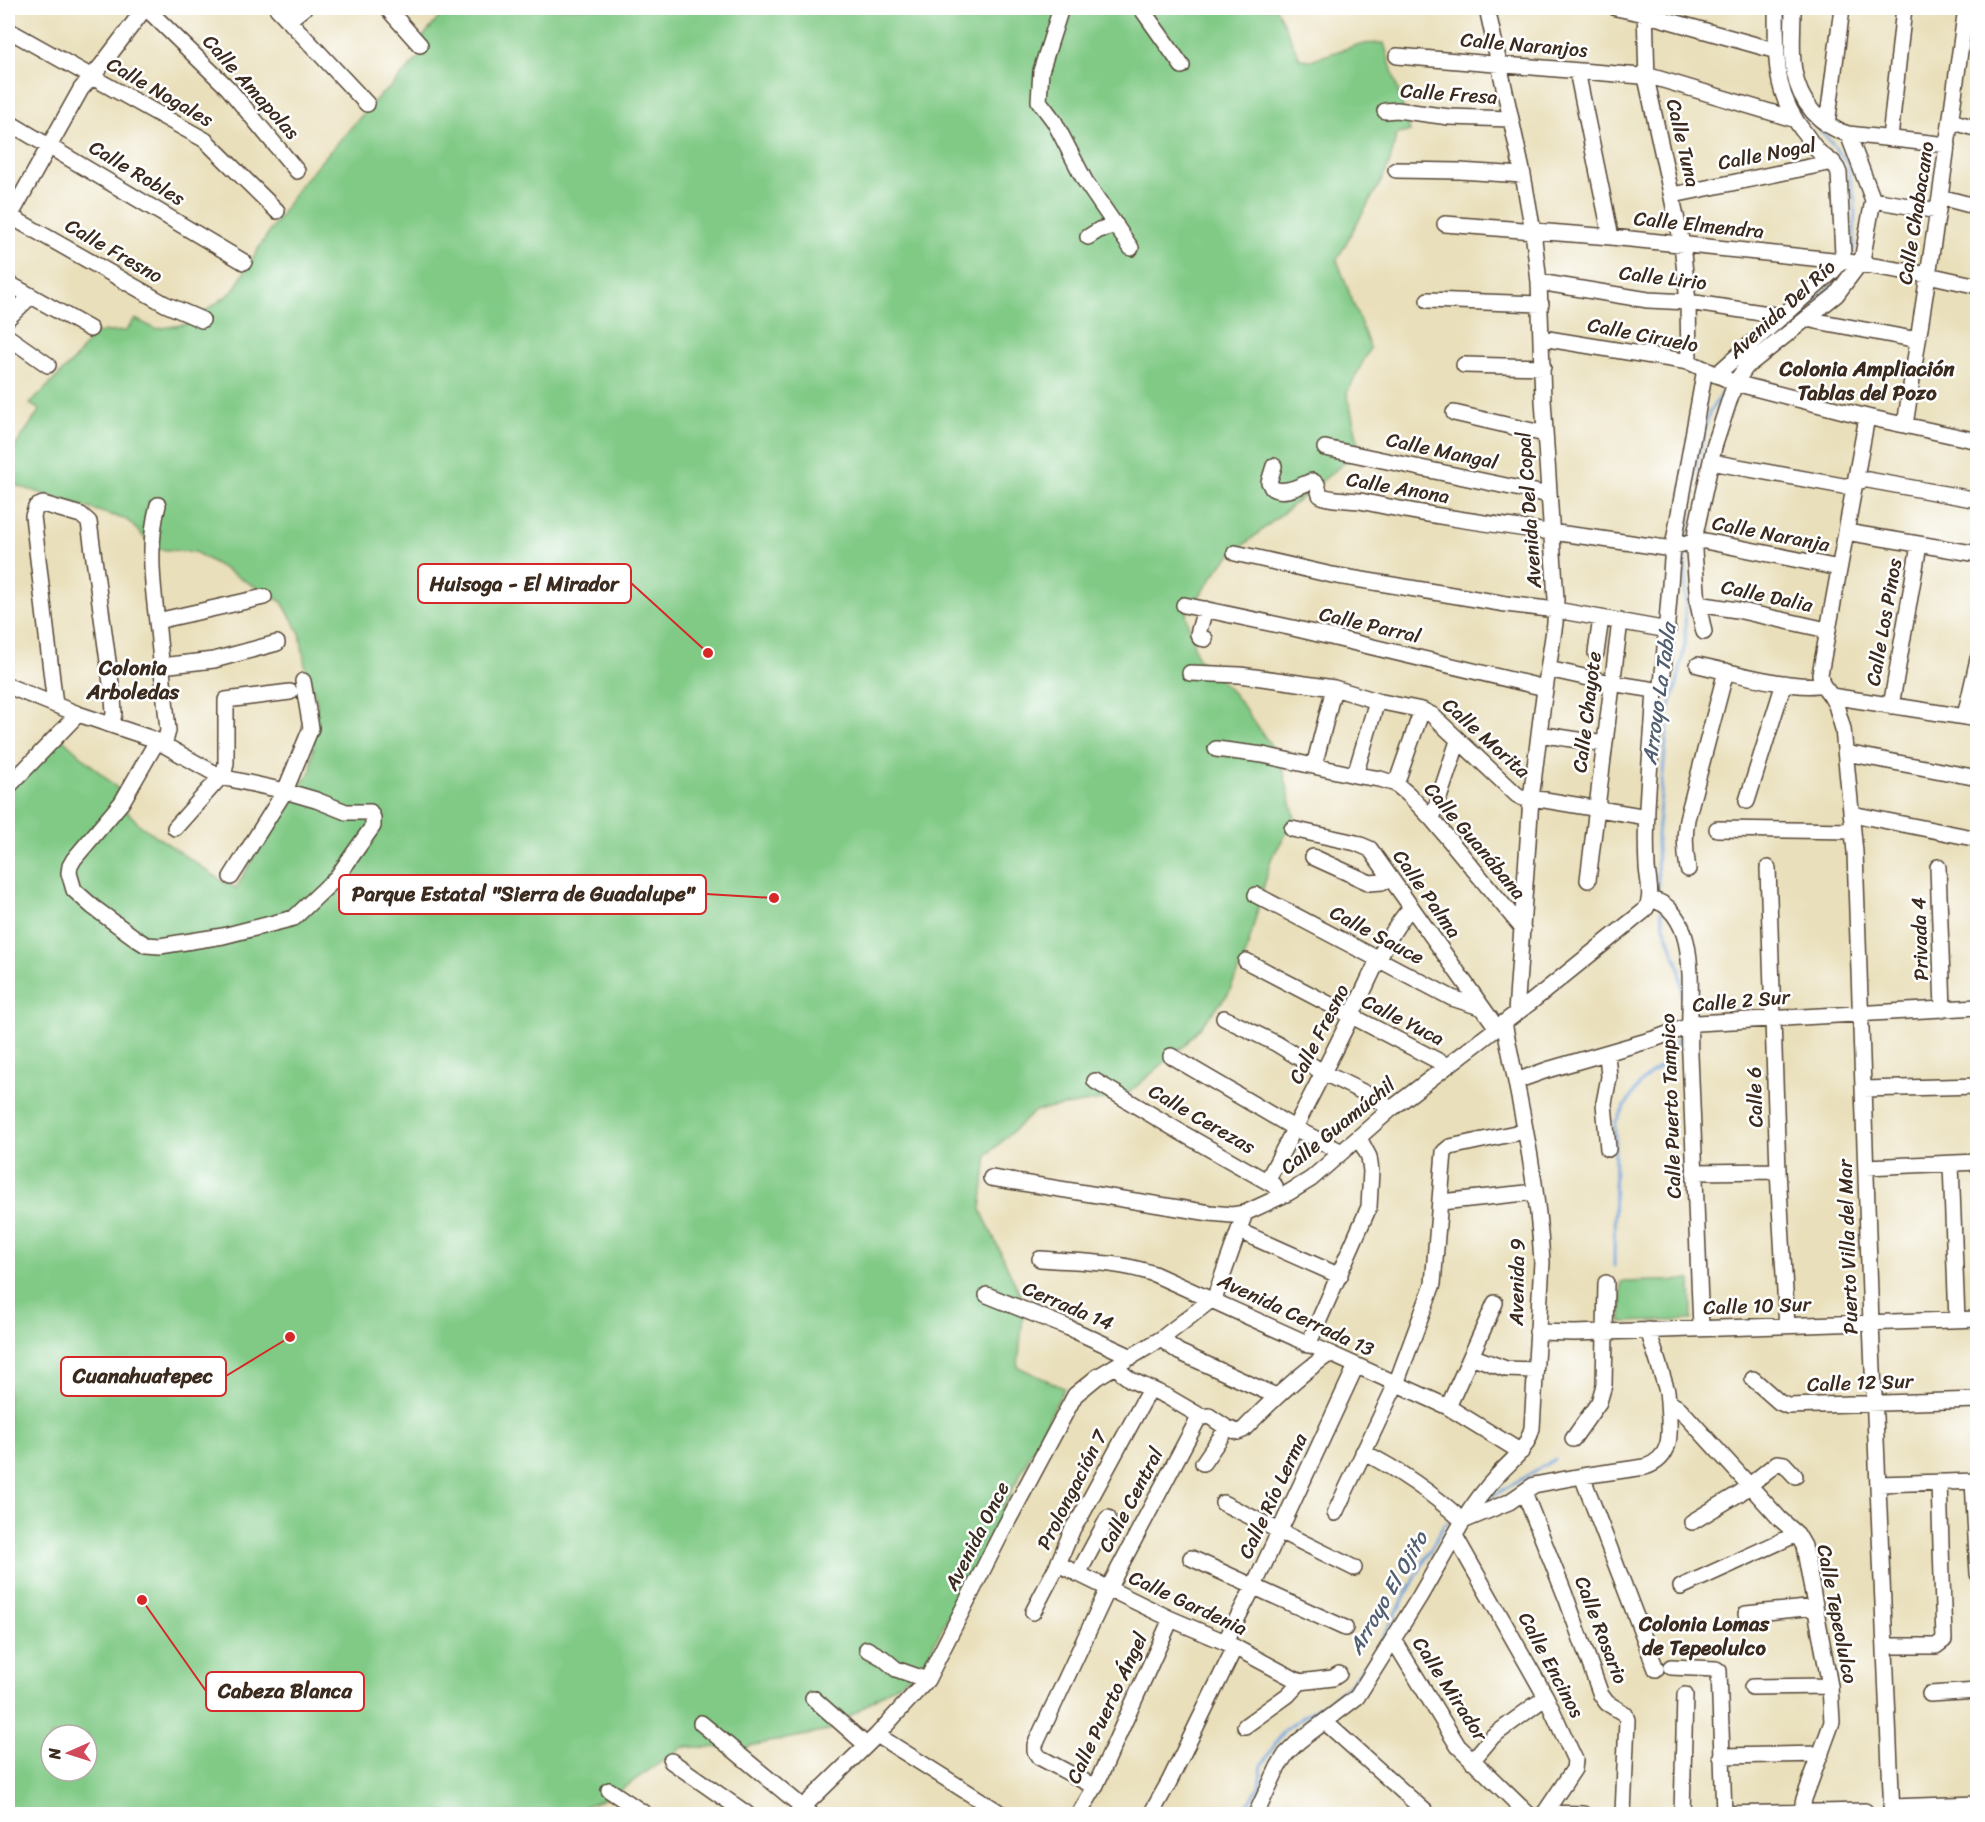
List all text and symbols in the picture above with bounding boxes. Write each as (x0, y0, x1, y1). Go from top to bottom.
street label: Calle Naranjos (1459, 22, 1590, 68)
street label: Calle Amapolas (194, 26, 309, 149)
street label: Calle Nogales (100, 47, 221, 137)
street label: Calle Fresa (1399, 73, 1499, 115)
street label: Calle Tuna (1656, 95, 1710, 191)
street label: Calle Nogal (1715, 127, 1820, 181)
street label: Calle Robles (82, 130, 193, 216)
street label: Calle Chabacano (1887, 139, 1945, 287)
street label: Calle Elmendra (1632, 201, 1766, 249)
street label: Calle Fresno (58, 209, 170, 293)
street label: Avenida Del Río (1719, 251, 1844, 368)
street label: Calle Lirio (1617, 255, 1709, 301)
street label: Calle Ciruelo (1585, 307, 1702, 363)
district label: Colonia Ampliación Tablas del Pozo (1778, 350, 1955, 412)
street label: Calle Mangal (1383, 422, 1502, 480)
street label: Avenida Del Copal (1506, 430, 1552, 590)
street label: Calle Anona (1344, 462, 1452, 514)
street label: Calle Naranja (1709, 505, 1834, 563)
street label: Calle Los Pinos (1856, 555, 1913, 689)
callout: Huisoga - El Mirador (418, 564, 631, 603)
text: Huisoga - El Mirador (428, 565, 620, 603)
street label: Calle Dalia (1718, 569, 1817, 623)
street label: Calle Parral (1316, 596, 1426, 654)
water label: Arroyo La Tabla (1630, 619, 1688, 768)
district label: Colonia Arboledas (86, 649, 179, 711)
street label: Calle Chayote (1562, 649, 1612, 775)
street label: Calle Morita (1434, 689, 1539, 788)
street label: Calle Guanábana (1415, 774, 1535, 908)
street label: Calle Palma (1383, 842, 1471, 946)
callout: Parque Estatal "Sierra de Guadalupe" (339, 875, 706, 914)
text: Parque Estatal "Sierra de Guadalupe" (352, 875, 697, 913)
street label: Calle Sauce (1323, 895, 1431, 975)
street label: Privada 4 (1901, 897, 1939, 981)
street label: Calle Fresno (1279, 978, 1359, 1090)
street label: Calle 2 Sur (1691, 979, 1793, 1023)
street label: Calle Yuca (1355, 984, 1451, 1056)
street label: Calle Puerto Tampico (1650, 1013, 1692, 1199)
street label: Calle 6 (1736, 1066, 1774, 1128)
street label: Calle Guamúchil (1272, 1068, 1404, 1184)
street label: Calle Cerezas (1142, 1074, 1263, 1164)
street label: Puerto Villa del Mar (1827, 1157, 1869, 1335)
street label: Avenida 9 (1499, 1238, 1535, 1327)
street label: Avenida Cerrada 13 (1211, 1263, 1380, 1367)
street label: Cerrada 14 (1017, 1271, 1119, 1341)
street label: Calle 10 Sur (1703, 1287, 1813, 1325)
callout: Cuanahuatepec (61, 1357, 226, 1396)
text: Cuanahuatepec (72, 1357, 214, 1395)
street label: Calle 12 Sur (1806, 1364, 1915, 1402)
street label: Prolongación 7 (1027, 1423, 1118, 1556)
street label: Calle Río Lerma (1229, 1426, 1318, 1565)
street label: Calle Central (1089, 1441, 1174, 1559)
street label: Avenida Once (934, 1475, 1020, 1598)
water label: Arroyo El Ojito (1337, 1523, 1439, 1663)
street label: Calle Tepeolulco (1806, 1541, 1868, 1687)
street label: Calle Gardenia (1123, 1560, 1253, 1646)
street label: Calle Rosario (1564, 1571, 1638, 1689)
district label: Colonia Lomas de Tepeolulco (1638, 1605, 1770, 1667)
street label: Calle Encinos (1508, 1606, 1594, 1725)
street label: Calle Puerto Ángel (1057, 1625, 1158, 1790)
street label: Calle Mirador (1403, 1629, 1498, 1750)
callout: Cabeza Blanca (206, 1672, 364, 1711)
text: Cabeza Blanca (217, 1672, 353, 1710)
north arrow (39, 1723, 99, 1783)
text: N (40, 1747, 69, 1761)

